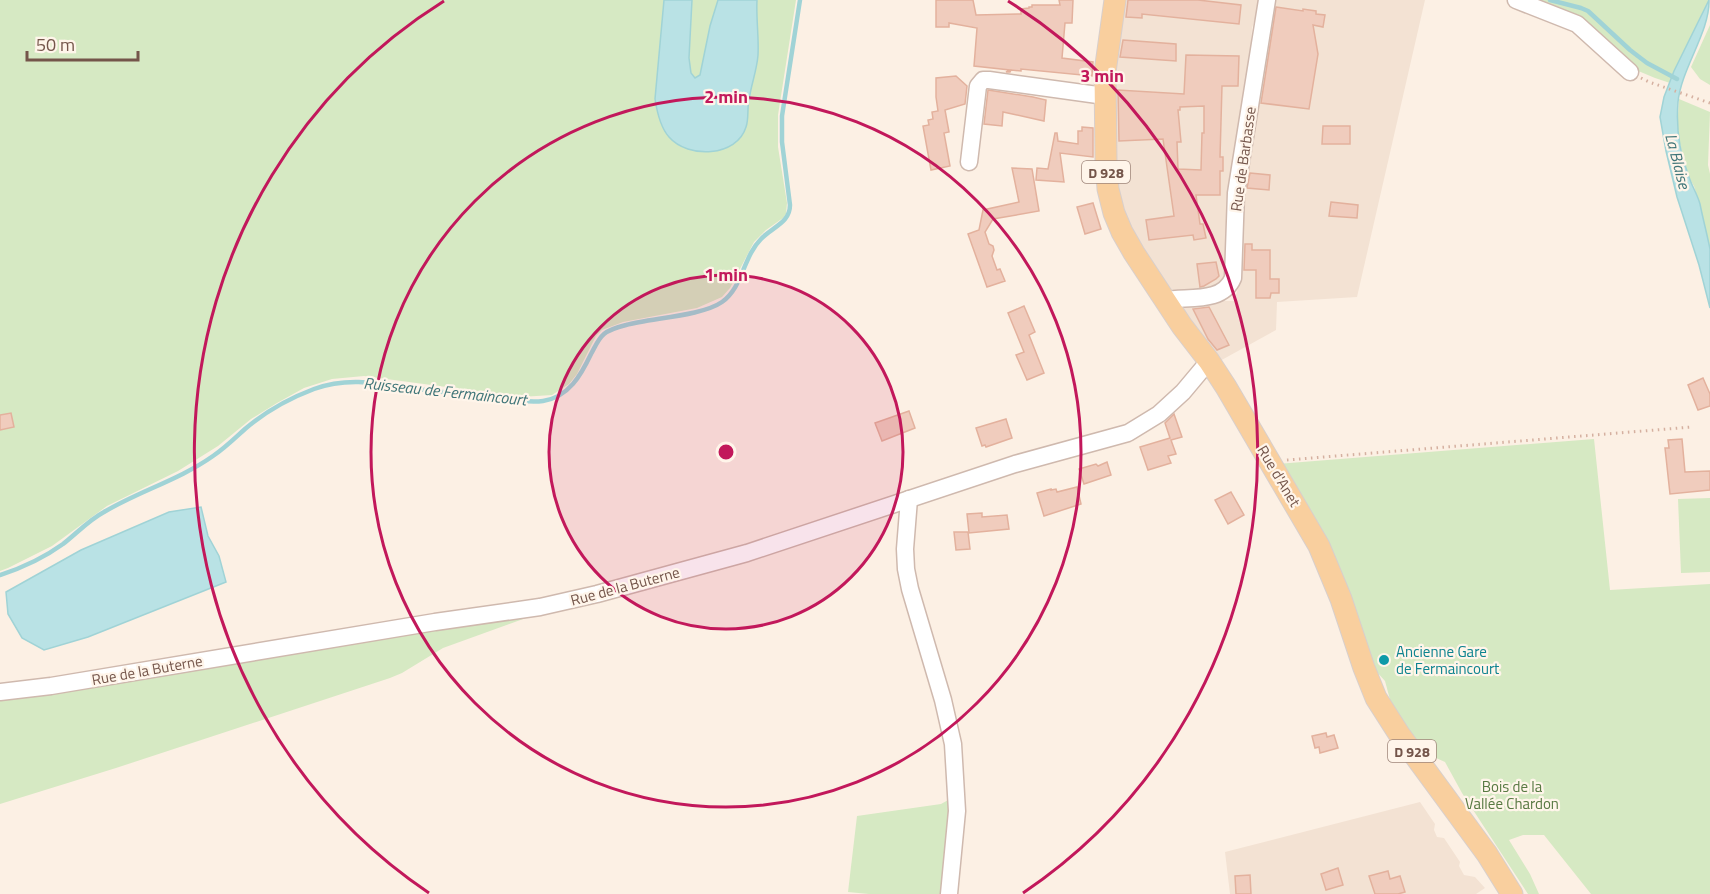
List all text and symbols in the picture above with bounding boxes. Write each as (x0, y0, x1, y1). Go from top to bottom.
scale bar (27, 24, 138, 62)
text: 50 m (36, 31, 75, 58)
text: 3 min (1080, 62, 1124, 89)
text: 2 min (704, 83, 748, 110)
street label: Rue de Barbasse (1224, 105, 1262, 213)
water label: La Blaise (1659, 131, 1697, 193)
road number: D 928 (1082, 161, 1130, 183)
text: 1 min (704, 261, 748, 288)
water label: Ruisseau de Fermaincourt (362, 371, 530, 412)
street label: Rue d'Anet (1252, 441, 1307, 512)
centre of rings (716, 442, 736, 462)
street label: Rue de la Buterne (568, 560, 682, 612)
place label: Ancienne Gare de Fermaincourt (1396, 640, 1500, 680)
street label: Rue de la Buterne (90, 649, 204, 691)
marker: Ancienne Gare de Fermaincourt (1377, 653, 1391, 667)
road number: D 928 (1388, 740, 1436, 762)
park label: Bois de la Vallée Chardon (1465, 775, 1559, 815)

